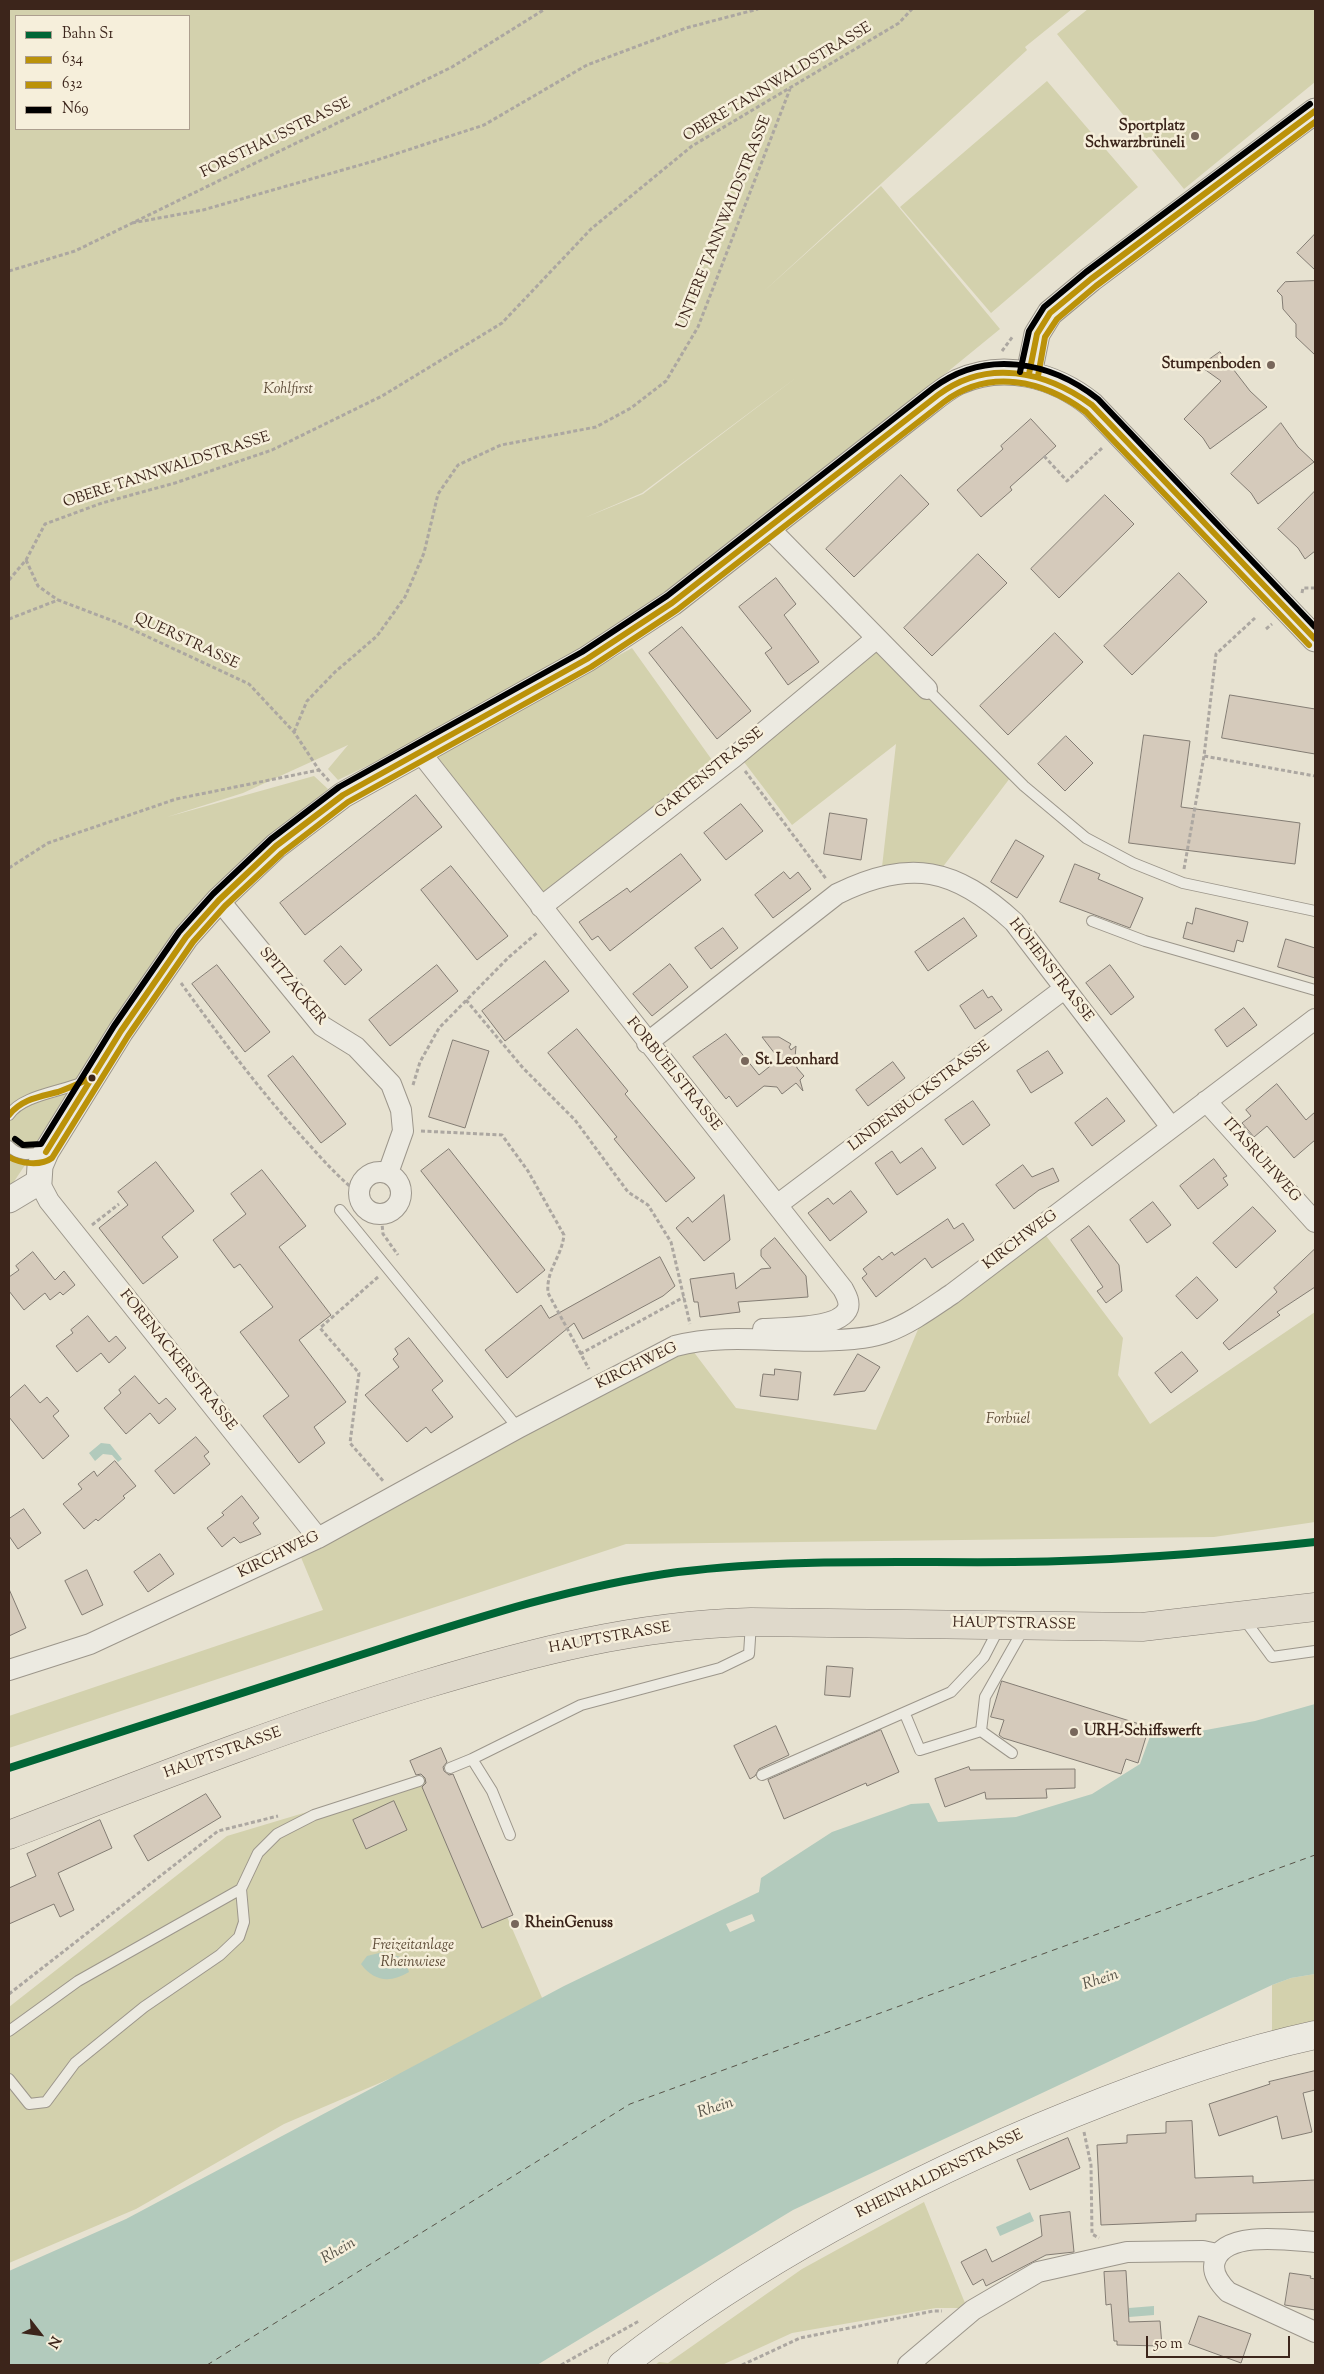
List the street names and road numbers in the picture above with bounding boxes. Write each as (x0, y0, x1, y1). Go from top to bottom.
street label: OBERE TANNWALDSTRASSE (681, 20, 875, 146)
street label: FORSTHAUSSTRASSE (198, 95, 354, 183)
street label: UNTERE TANNWALDSTRASSE (674, 113, 776, 333)
street label: OBERE TANNWALDSTRASSE (61, 429, 273, 513)
street label: QUERSTRASSE (131, 610, 241, 674)
street label: GARTENSTRASSE (652, 725, 768, 823)
street label: HÖHENSTRASSE (1004, 916, 1096, 1026)
street label: SPITZACKER (254, 945, 330, 1029)
street label: FORBÜELSTRASSE (622, 1015, 724, 1135)
street label: LINDENBUCKSTRASSE (846, 1038, 994, 1156)
street label: ITASRUHWEG (1219, 1115, 1303, 1207)
street label: KIRCHWEG (980, 1207, 1062, 1275)
street label: FORENACKERSTRASSE (115, 1287, 239, 1435)
street label: KIRCHWEG (593, 1340, 681, 1394)
street label: KIRCHWEG (235, 1529, 323, 1583)
street label: HAUPTSTRASSE (952, 1615, 1076, 1635)
street label: HAUPTSTRASSE (548, 1619, 672, 1659)
street label: HAUPTSTRASSE (162, 1724, 284, 1784)
street label: RHEINHALDENSTRASSE (853, 2127, 1027, 2223)

